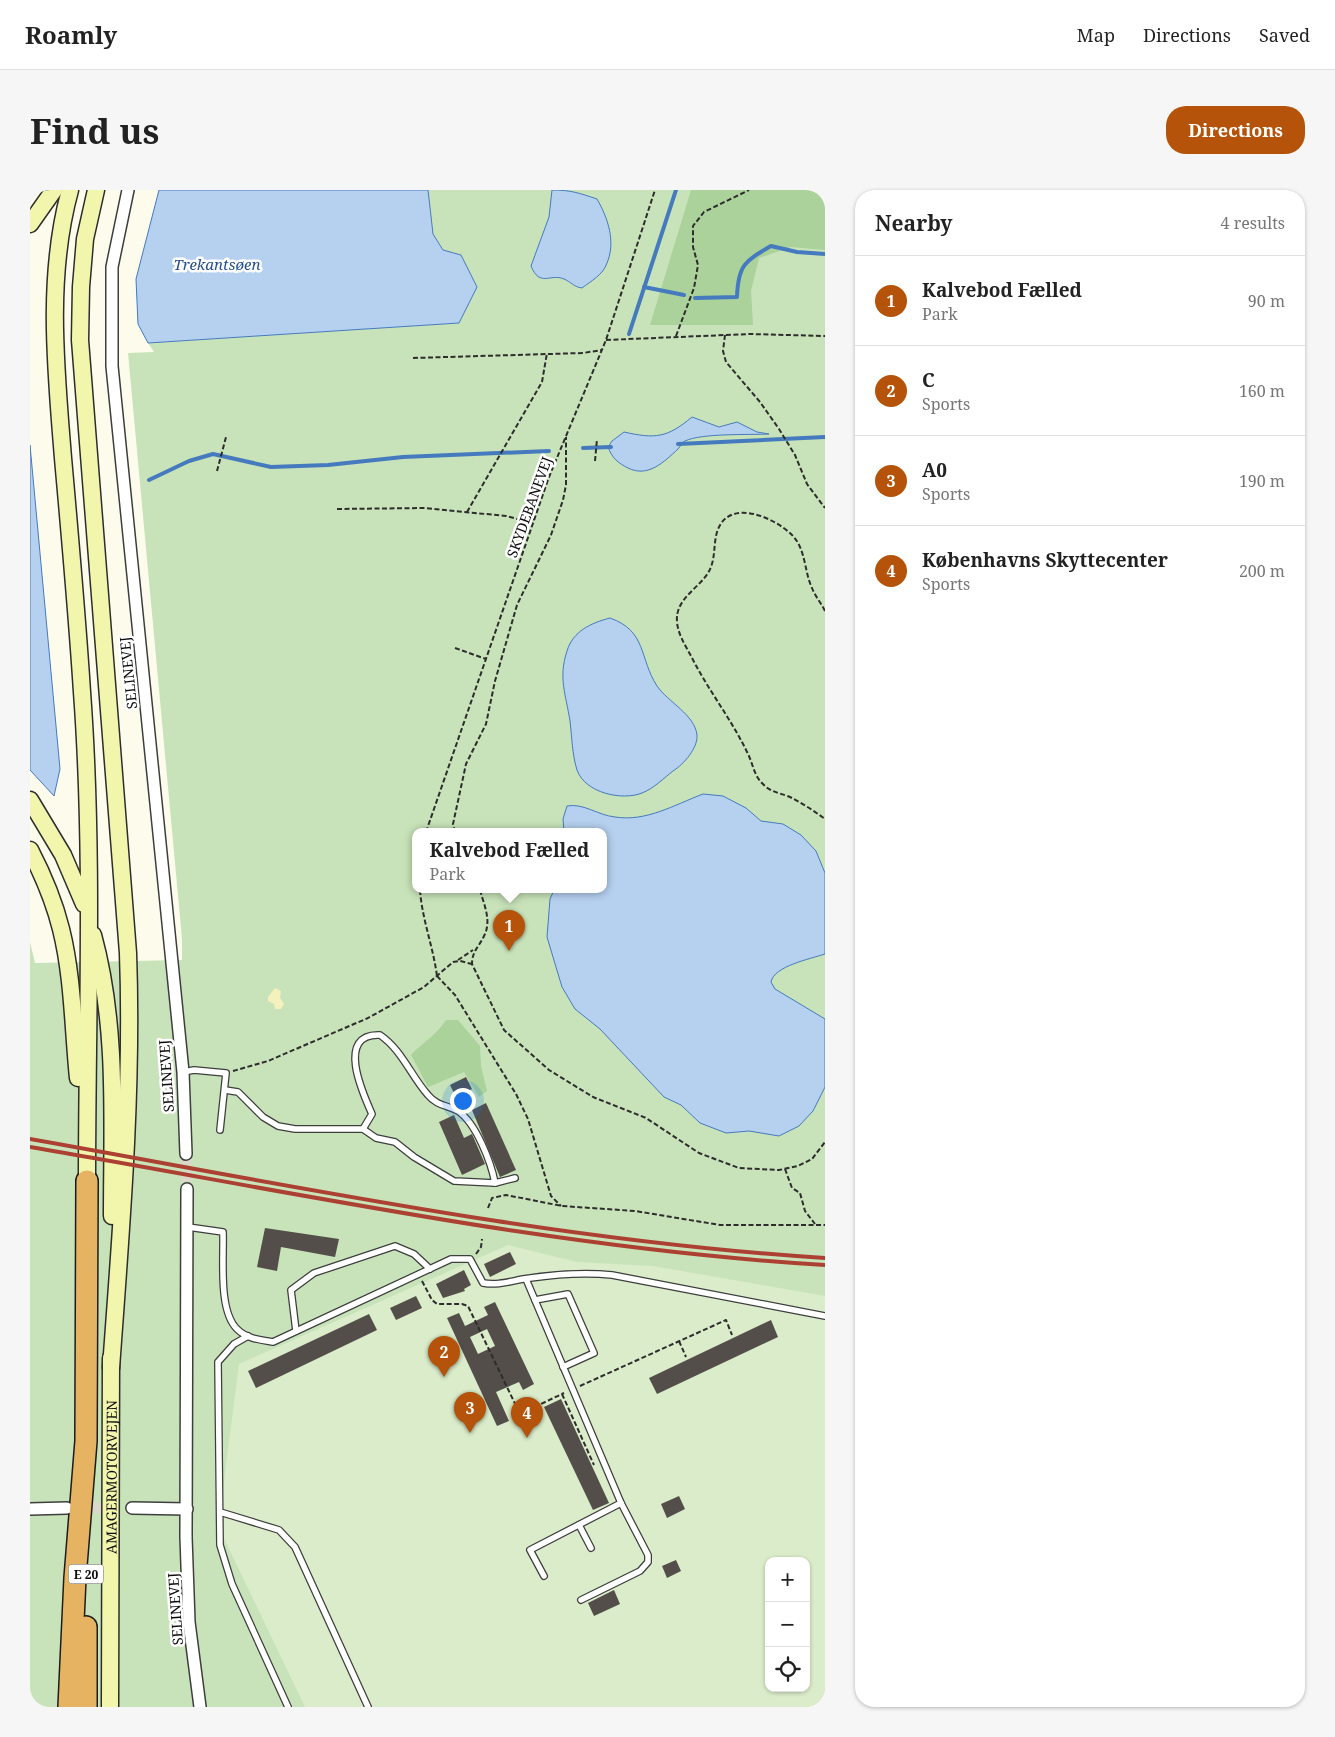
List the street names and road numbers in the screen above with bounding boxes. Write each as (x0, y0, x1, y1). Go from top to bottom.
street label: SKYDEBANEVEJ (502, 454, 556, 560)
street label: SELINEVEJ (115, 636, 141, 710)
street label: SELINEVEJ (154, 1039, 178, 1113)
street label: AMAGERMOTORVEJEN (101, 1400, 120, 1554)
road number: E 20 (68, 1565, 104, 1584)
street label: SELINEVEJ (163, 1572, 187, 1646)

